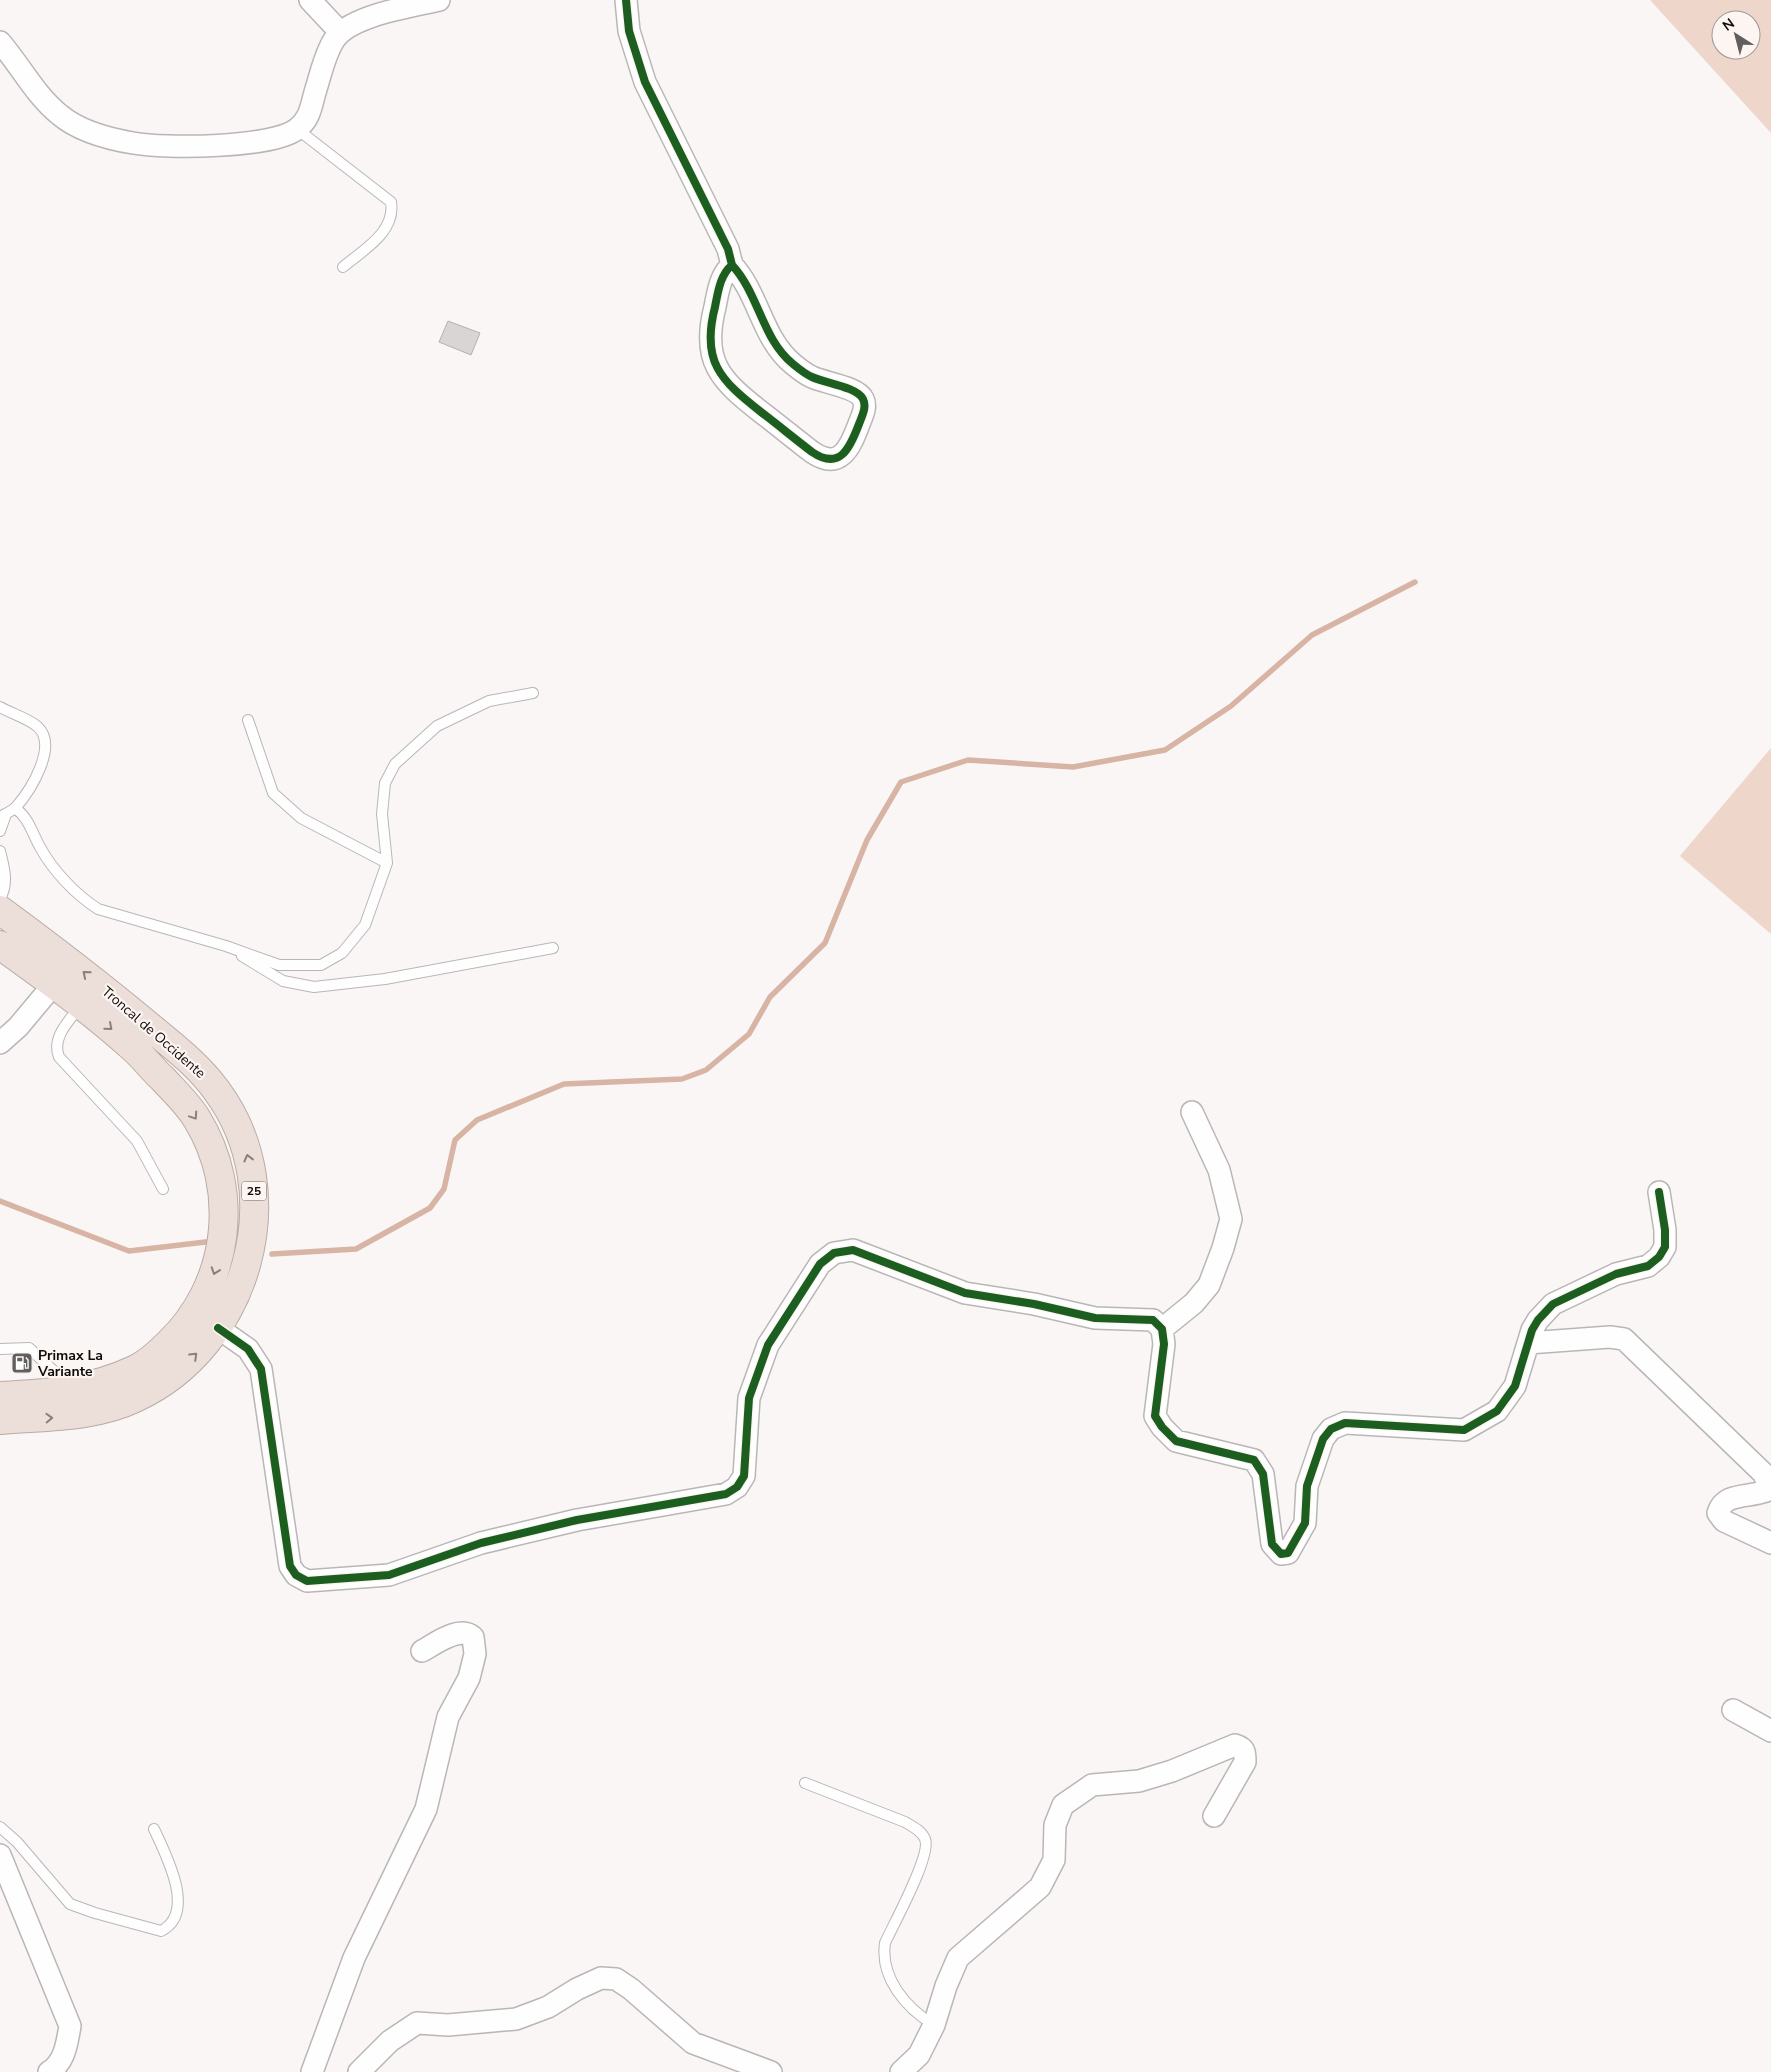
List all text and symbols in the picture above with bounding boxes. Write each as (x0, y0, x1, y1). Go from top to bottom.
north arrow (1711, 10, 1761, 60)
text: N (1719, 14, 1738, 36)
one-way arrow (83, 971, 92, 980)
street label: Troncal de Occidente (98, 982, 210, 1083)
one-way arrow (103, 1022, 112, 1031)
one-way arrow (188, 1111, 198, 1120)
one-way arrow (243, 1153, 254, 1162)
road number: 25 (242, 1182, 266, 1200)
one-way arrow (211, 1266, 221, 1275)
place label: Primax La Variante (37, 1346, 103, 1381)
fuel station icon: Primax La Variante (10, 1351, 34, 1375)
one-way arrow (189, 1353, 198, 1362)
one-way arrow (45, 1413, 53, 1423)

